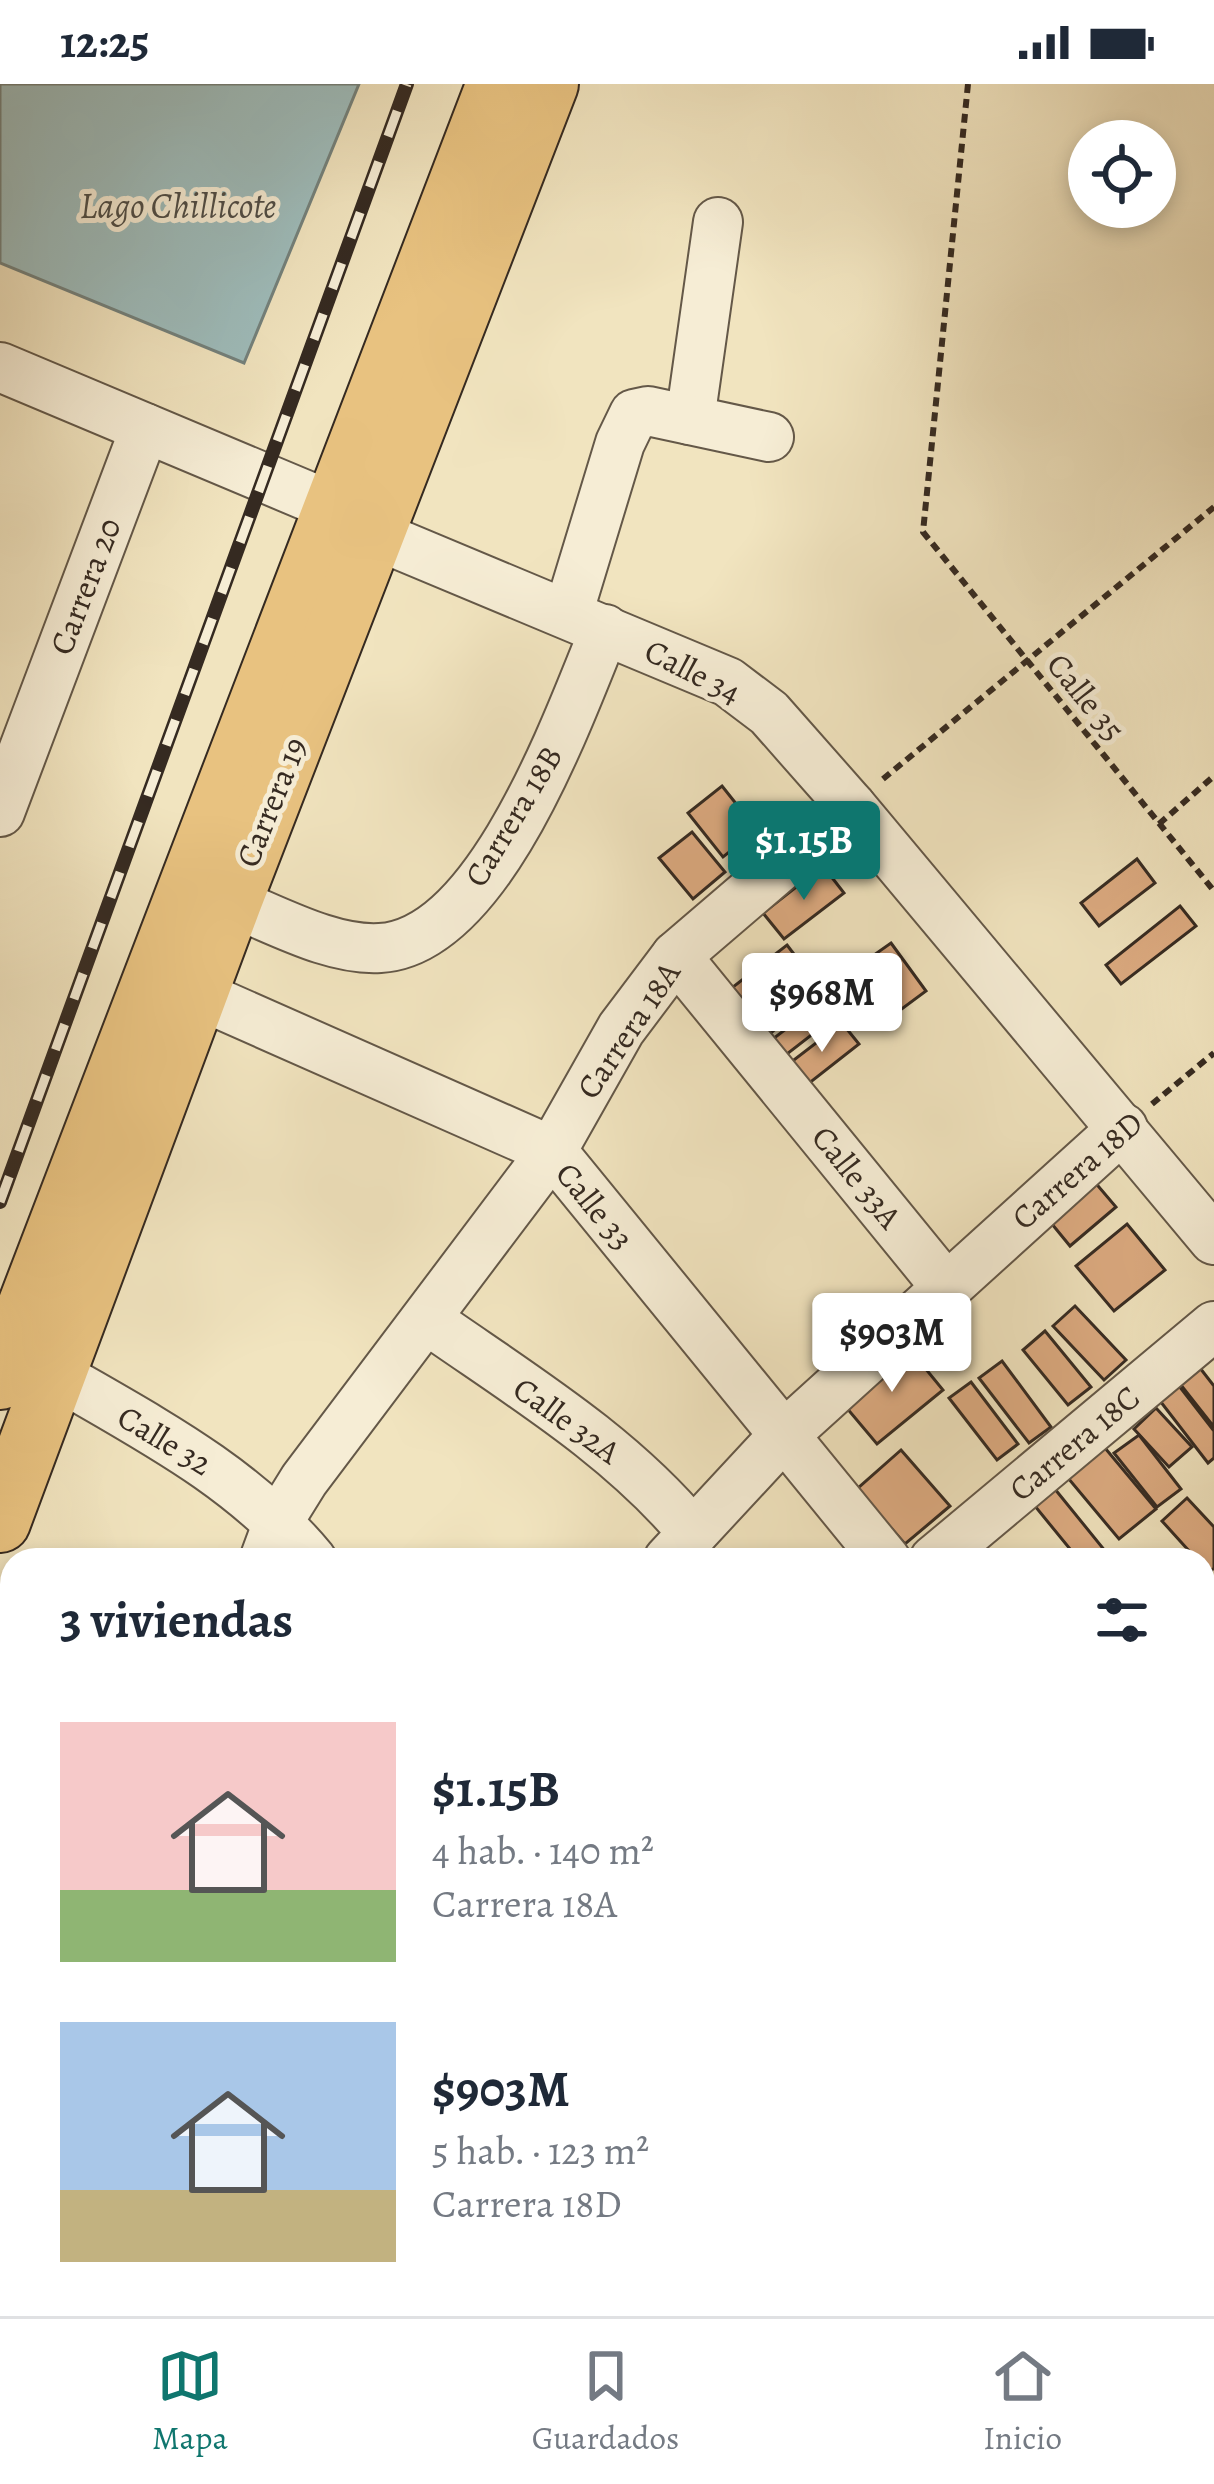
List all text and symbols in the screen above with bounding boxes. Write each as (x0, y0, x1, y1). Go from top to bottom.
text: 12:25 (60, 11, 150, 73)
map controls (1068, 120, 1176, 228)
button: locate (1068, 120, 1176, 228)
water label: Lago Chillicote (80, 181, 276, 230)
street label: Carrera 20 (38, 511, 132, 661)
street label: Calle 34 (637, 628, 749, 714)
street label: Calle 35 (1037, 643, 1135, 751)
street label: Carrera 19 (225, 730, 317, 874)
street label: Carrera 18B (453, 737, 573, 895)
pin: $1.15B (706, 801, 902, 903)
text: $1.15B (755, 813, 853, 866)
street label: Carrera 18A (566, 952, 691, 1107)
pin: $968M (738, 953, 906, 1055)
text: $968M (769, 965, 875, 1018)
street label: Carrera 18D (1002, 1100, 1152, 1240)
street label: Calle 33A (802, 1116, 913, 1238)
street label: Calle 33 (546, 1153, 644, 1259)
pin: $903M (808, 1293, 976, 1395)
text: $903M (839, 1305, 945, 1358)
street label: Calle 32A (504, 1366, 630, 1475)
street label: Carrera 18C (999, 1375, 1149, 1511)
street label: Calle 32 (109, 1394, 221, 1486)
text: 3 viviendas (60, 1585, 293, 1655)
icon: filters (1089, 1587, 1155, 1653)
text: $1.15B (432, 1754, 560, 1824)
icon: home (156, 1770, 300, 1914)
text: 4 hab. · 140 m² (432, 1824, 654, 1877)
text: Carrera 18A (432, 1877, 617, 1930)
text: $903M (432, 2054, 570, 2124)
icon: home (156, 2070, 300, 2214)
text: 5 hab. · 123 m² (432, 2124, 649, 2177)
text: Carrera 18D (432, 2177, 622, 2230)
tab: Mapa (152, 2343, 228, 2460)
tab: Guardados (532, 2343, 679, 2460)
tab: Inicio (983, 2343, 1062, 2460)

